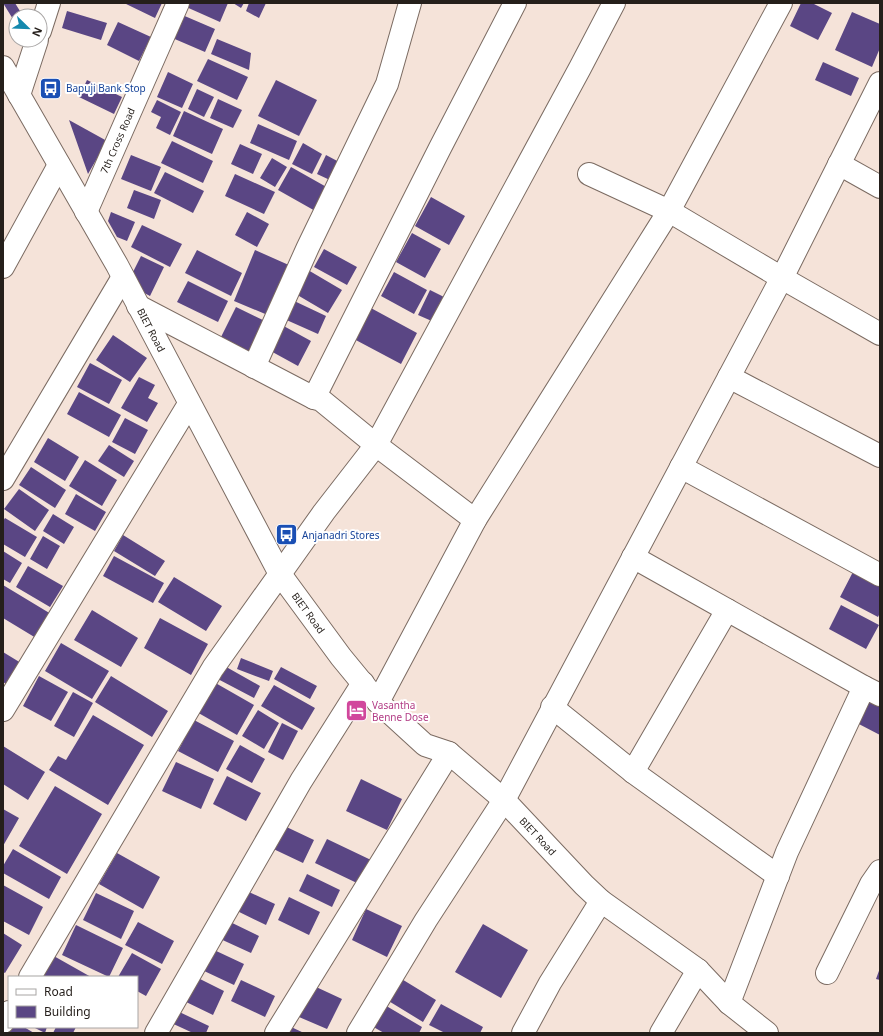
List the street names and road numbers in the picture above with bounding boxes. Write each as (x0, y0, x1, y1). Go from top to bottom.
street label: 7th Cross Road (97, 105, 138, 176)
street label: BIET Road (134, 306, 169, 354)
street label: BIET Road (289, 589, 328, 636)
street label: BIET Road (517, 814, 559, 858)

